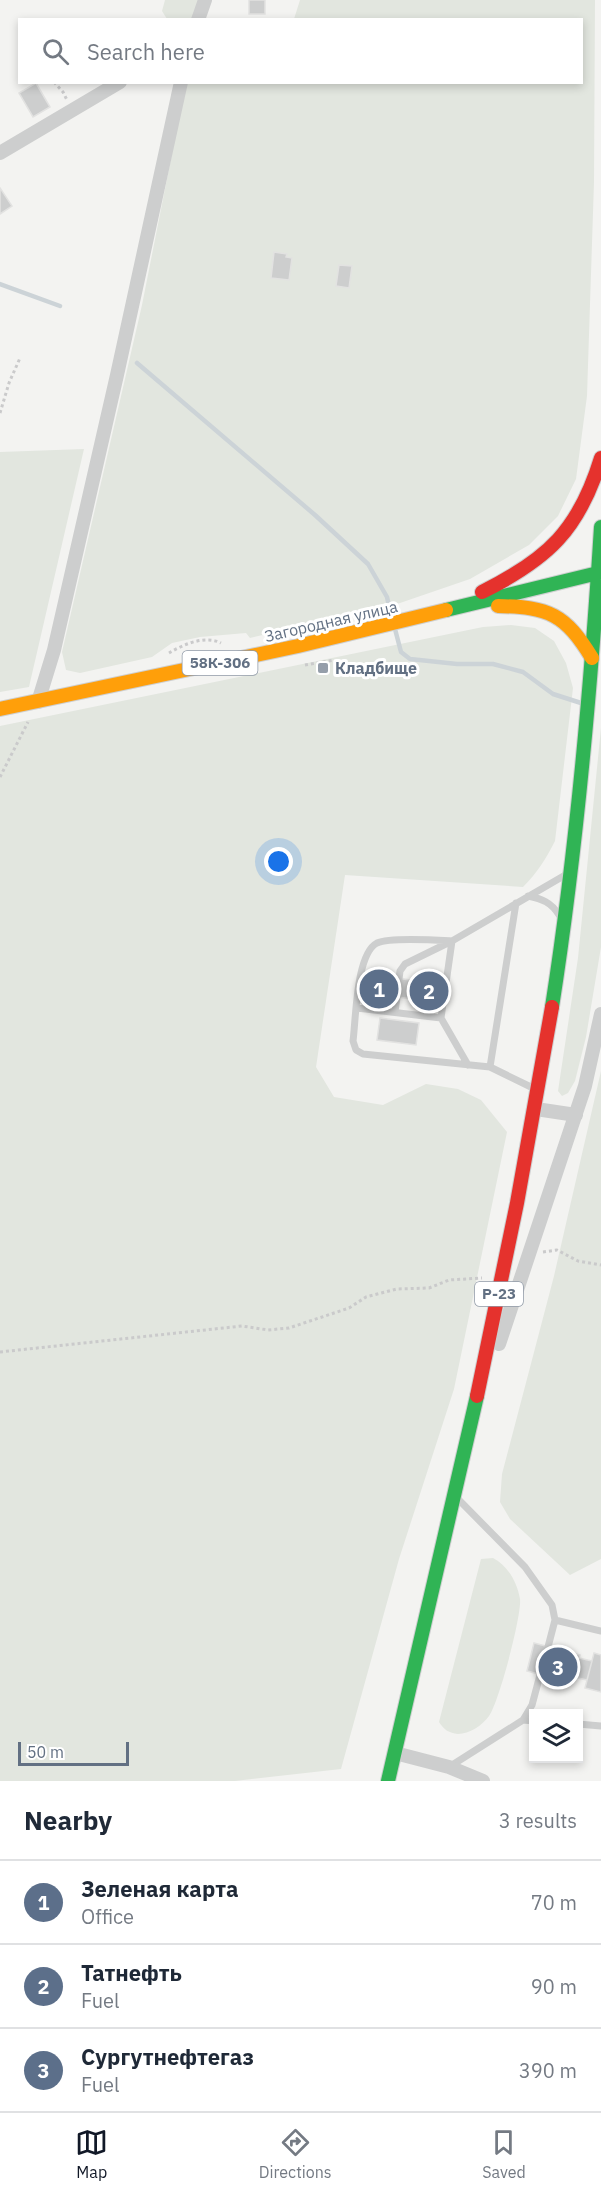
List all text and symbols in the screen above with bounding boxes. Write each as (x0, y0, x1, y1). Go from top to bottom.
search box (18, 18, 583, 84)
icon: search (39, 35, 72, 68)
text: Search here (87, 37, 205, 66)
street label: Загородная улица (262, 596, 400, 646)
road number: 58К-306 (182, 651, 258, 675)
place label: Кладбище (335, 658, 417, 678)
marker: Кладбище (316, 661, 330, 675)
your location (264, 847, 293, 876)
pin: 1 (360, 966, 398, 1012)
pin: 2 (410, 968, 448, 1014)
road number: Р-23 (475, 1282, 523, 1306)
pin: 3 (538, 1644, 578, 1690)
map controls (529, 1709, 583, 1763)
button: layers (529, 1709, 583, 1763)
scale bar (18, 1739, 129, 1766)
text: 50 m (27, 1742, 64, 1762)
text: Nearby (24, 1803, 112, 1837)
text: 3 results (499, 1807, 577, 1834)
text: Зеленая карта (81, 1874, 238, 1903)
text: 1 (38, 1889, 50, 1916)
text: 70 m (531, 1889, 577, 1916)
text: Office (81, 1903, 134, 1930)
text: Татнефть (81, 1958, 182, 1987)
text: 2 (38, 1973, 50, 2000)
text: 90 m (531, 1973, 577, 2000)
text: Fuel (81, 1987, 119, 2014)
text: Сургутнефтегаз (81, 2042, 254, 2071)
text: 3 (38, 2057, 50, 2084)
text: 390 m (519, 2057, 577, 2084)
text: Fuel (81, 2071, 119, 2098)
tab: Map (75, 2126, 108, 2182)
tab: Directions (259, 2126, 332, 2182)
tab: Saved (482, 2126, 526, 2182)

